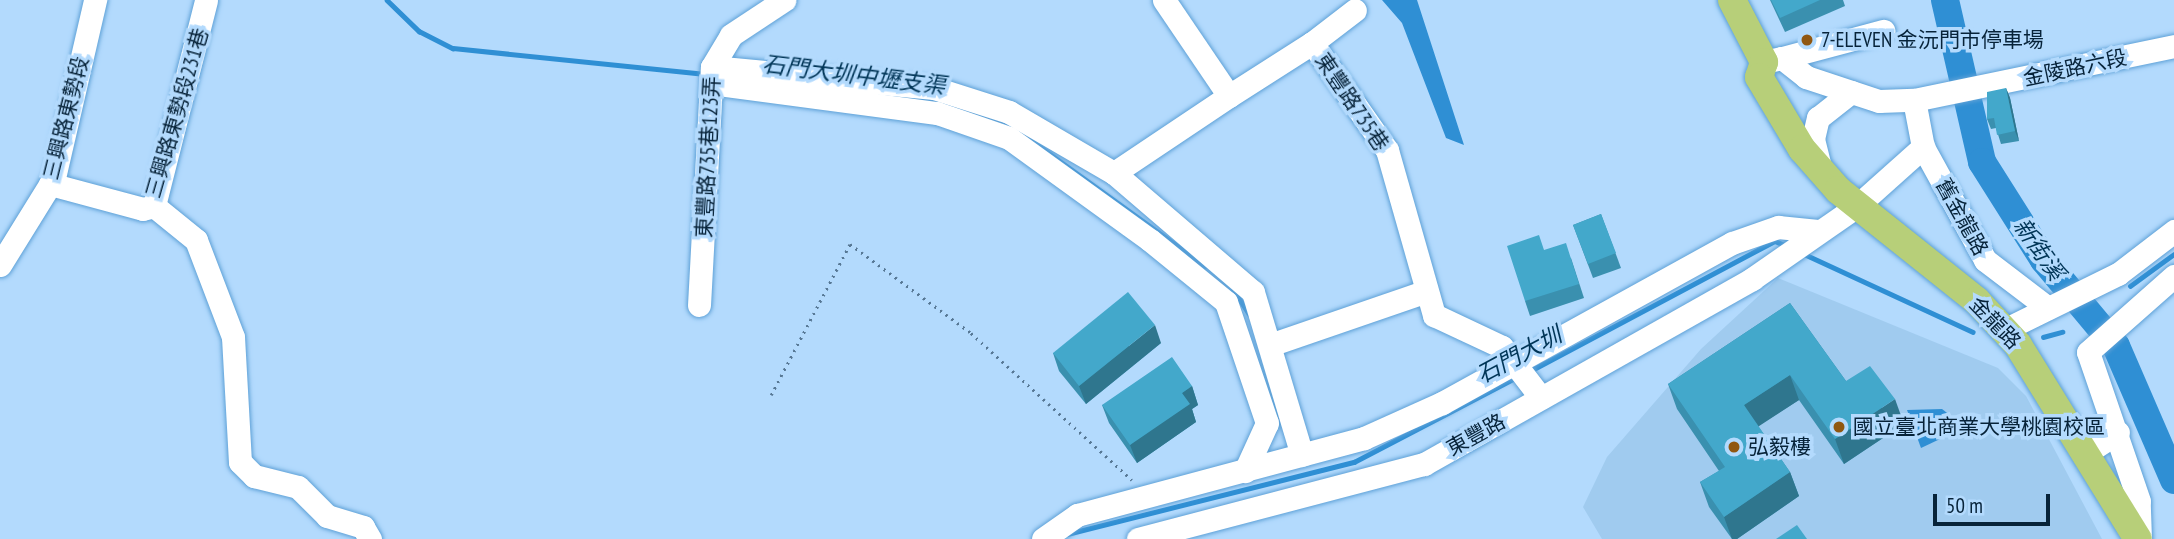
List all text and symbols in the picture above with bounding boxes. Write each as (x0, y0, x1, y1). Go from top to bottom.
street label: 三興路東勢段231巷 (141, 25, 213, 201)
place label: 7-ELEVEN 金沅門市停車場 (1821, 27, 2044, 53)
marker: 7-ELEVEN 金沅門市停車場 (1799, 32, 1815, 48)
street label: 金陵路六段 (2021, 45, 2129, 91)
street label: 東豐路735巷 (1310, 48, 1394, 156)
water label: 石門大圳中壢支渠 (761, 50, 947, 100)
street label: 三興路東勢段 (39, 54, 93, 182)
street label: 東豐路735巷123弄 (691, 76, 725, 238)
street label: 舊金龍路 (1931, 174, 1993, 260)
water label: 新街溪 (2008, 213, 2070, 285)
street label: 金龍路 (1964, 292, 2026, 354)
water label: 石門大圳 (1472, 321, 1566, 389)
street label: 東豐路 (1442, 409, 1510, 461)
place label: 國立臺北商業大學桃園校區 (1853, 414, 2105, 440)
marker: 國立臺北商業大學桃園校區 (1831, 419, 1847, 435)
place label: 弘毅樓 (1748, 434, 1811, 460)
marker: 弘毅樓 (1726, 439, 1742, 455)
scale bar (1936, 480, 2053, 524)
text: 50 m (1946, 492, 1983, 519)

